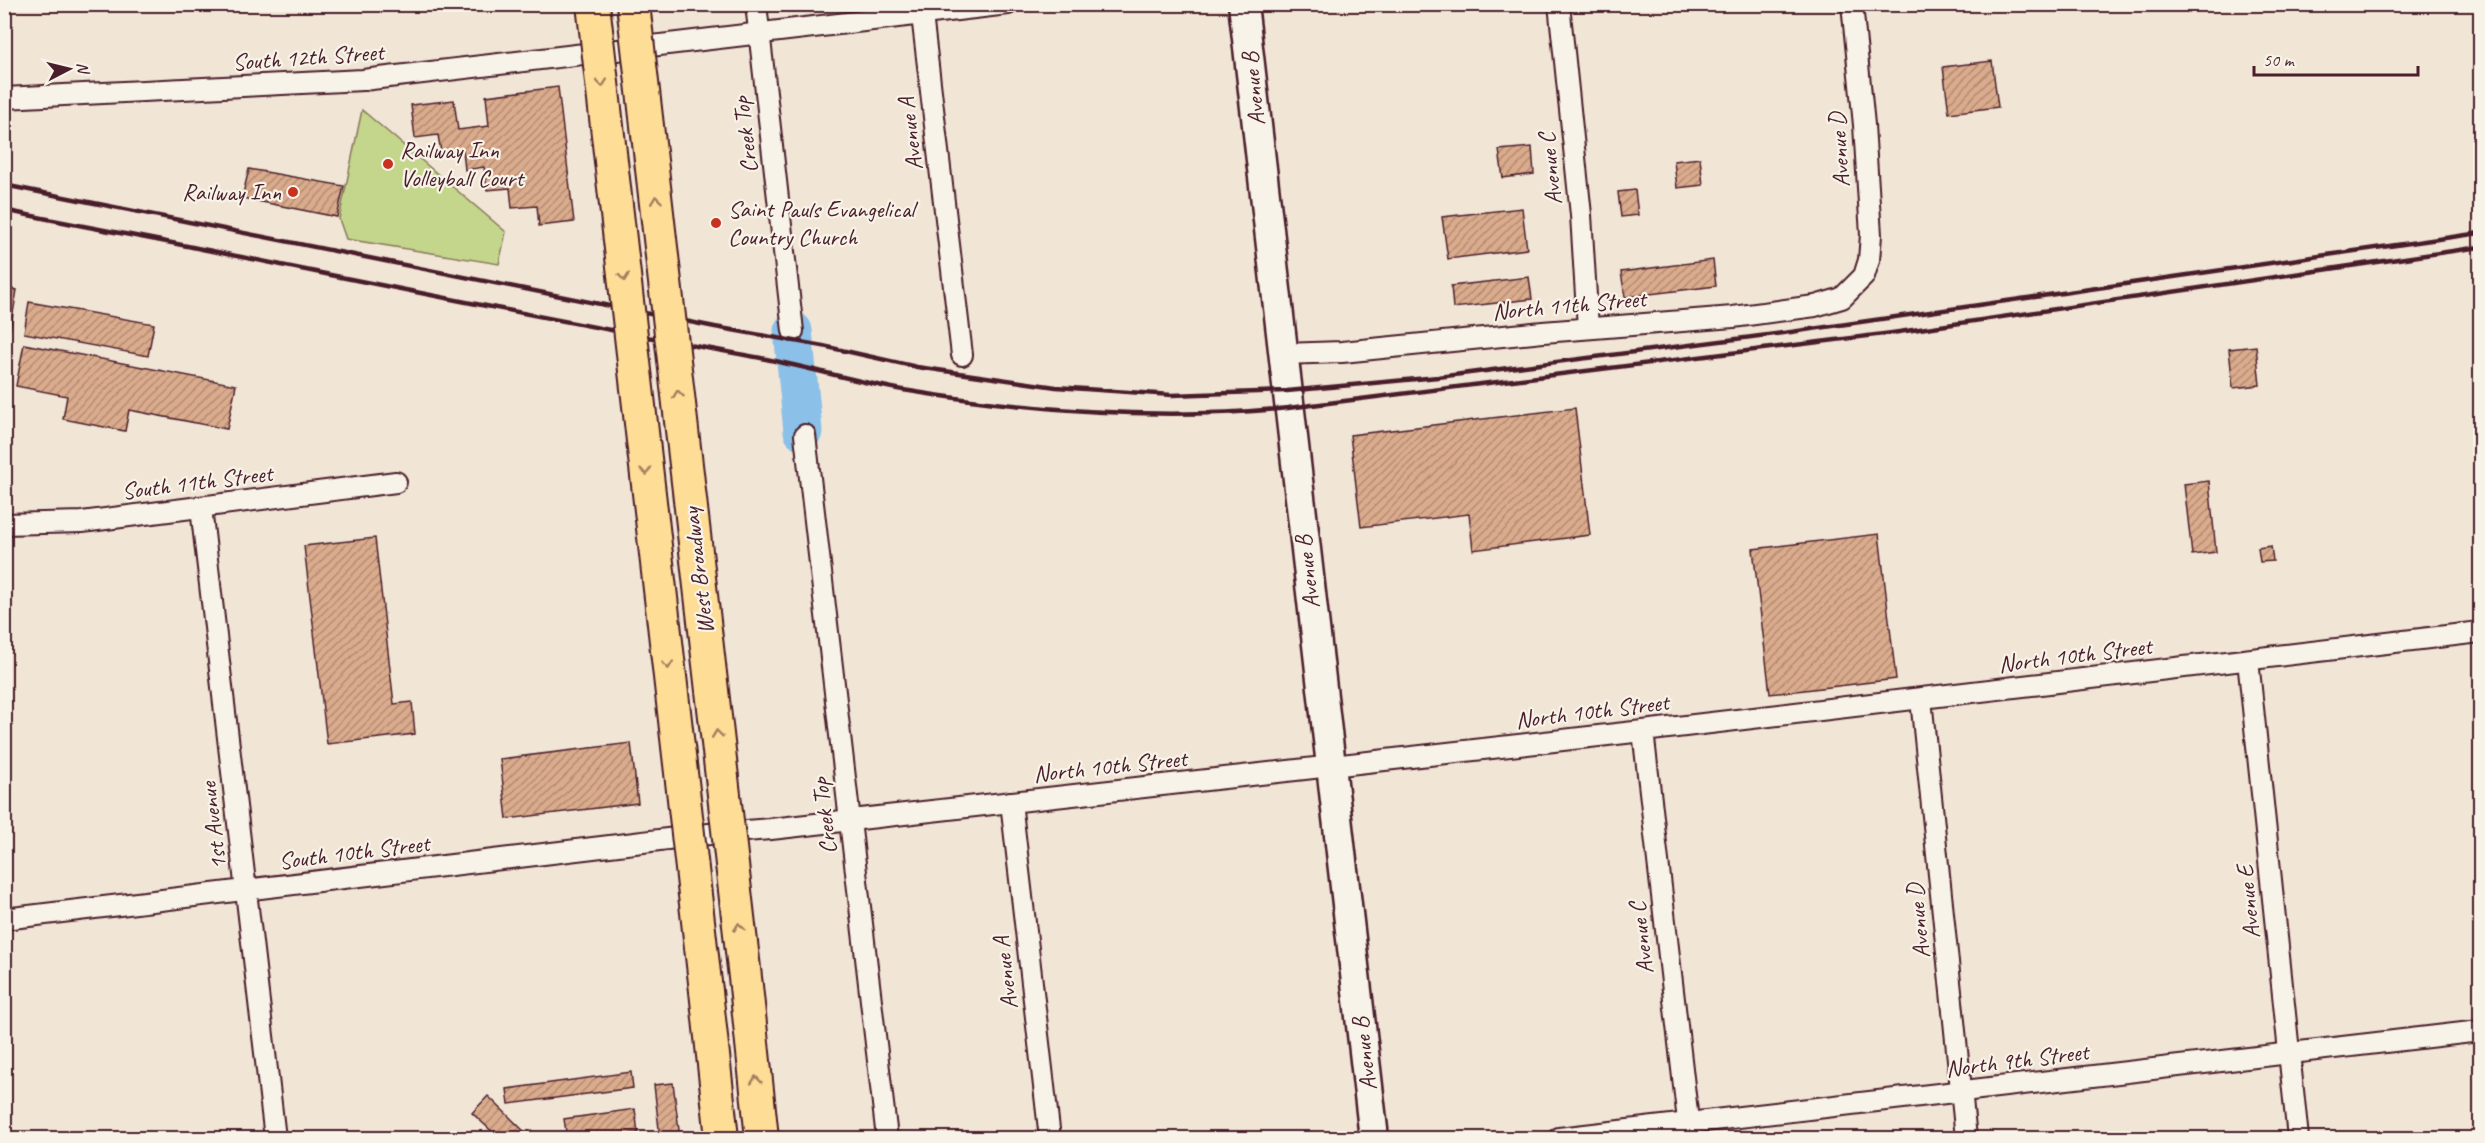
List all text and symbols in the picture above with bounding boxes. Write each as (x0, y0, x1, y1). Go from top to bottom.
street label: South 12th Street (231, 37, 387, 77)
north arrow (39, 39, 99, 99)
scale bar (2254, 39, 2418, 77)
street label: Avenue B (1234, 49, 1272, 127)
text: 50 m (2263, 49, 2296, 71)
text: N (72, 61, 94, 76)
one-way arrow (596, 79, 608, 88)
street label: Creek Top (725, 93, 765, 175)
street label: Avenue A (891, 95, 929, 172)
street label: Avenue D (1821, 110, 1857, 188)
street label: Avenue C (1531, 129, 1569, 207)
place label: Railway Inn Volleyball Court (400, 135, 525, 193)
marker: Railway Inn Volleyball Court (381, 157, 395, 171)
place label: Railway Inn (182, 177, 281, 207)
marker: Railway Inn (286, 185, 300, 199)
place label: Saint Pauls Evangelical Country Church (728, 194, 918, 252)
one-way arrow (650, 196, 662, 205)
marker: Saint Pauls Evangelical Country Church (709, 216, 723, 230)
one-way arrow (618, 273, 630, 282)
street label: North 11th Street (1491, 283, 1649, 327)
one-way arrow (672, 389, 685, 398)
street label: South 11th Street (120, 458, 276, 506)
one-way arrow (640, 466, 652, 476)
street label: West Broadway (675, 504, 721, 636)
street label: Avenue B (1287, 532, 1326, 610)
street label: North 10th Street (1997, 630, 2155, 679)
one-way arrow (662, 660, 674, 669)
street label: North 10th Street (1514, 686, 1672, 735)
one-way arrow (711, 729, 724, 738)
street label: North 10th Street (1032, 743, 1190, 789)
street label: Creek Top (804, 774, 844, 856)
street label: 1st Avenue (192, 778, 233, 872)
street label: South 10th Street (277, 828, 433, 876)
street label: Avenue E (2229, 861, 2267, 940)
street label: Avenue D (1899, 880, 1937, 960)
street label: Avenue C (1621, 898, 1660, 976)
one-way arrow (733, 923, 746, 932)
street label: Avenue A (986, 934, 1024, 1011)
street label: Avenue B (1344, 1014, 1383, 1092)
street label: North 9th Street (1944, 1036, 2092, 1084)
one-way arrow (750, 1076, 763, 1085)

